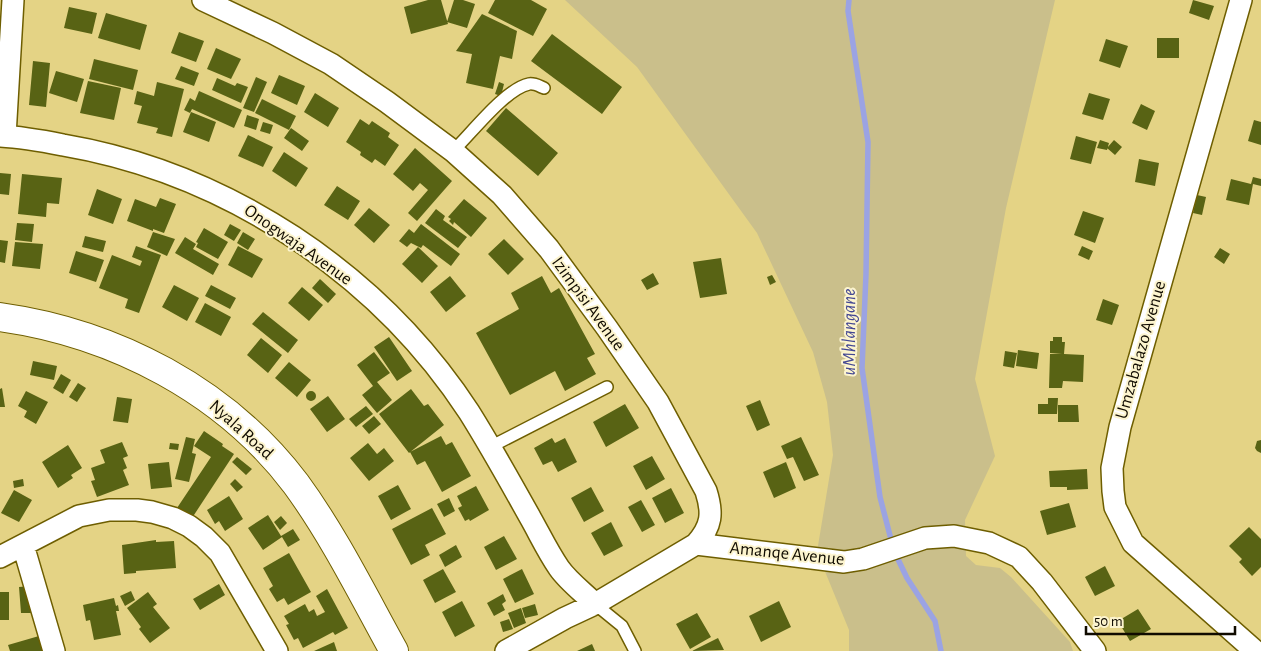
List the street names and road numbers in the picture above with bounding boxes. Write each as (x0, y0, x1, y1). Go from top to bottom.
street label: Onogwaja Avenue (241, 201, 355, 289)
street label: Izimpisi Avenue (548, 254, 628, 354)
street label: Umzabalazo Avenue (1113, 279, 1169, 421)
street label: Nyala Road (206, 397, 276, 463)
street label: Amanqe Avenue (729, 539, 845, 569)

